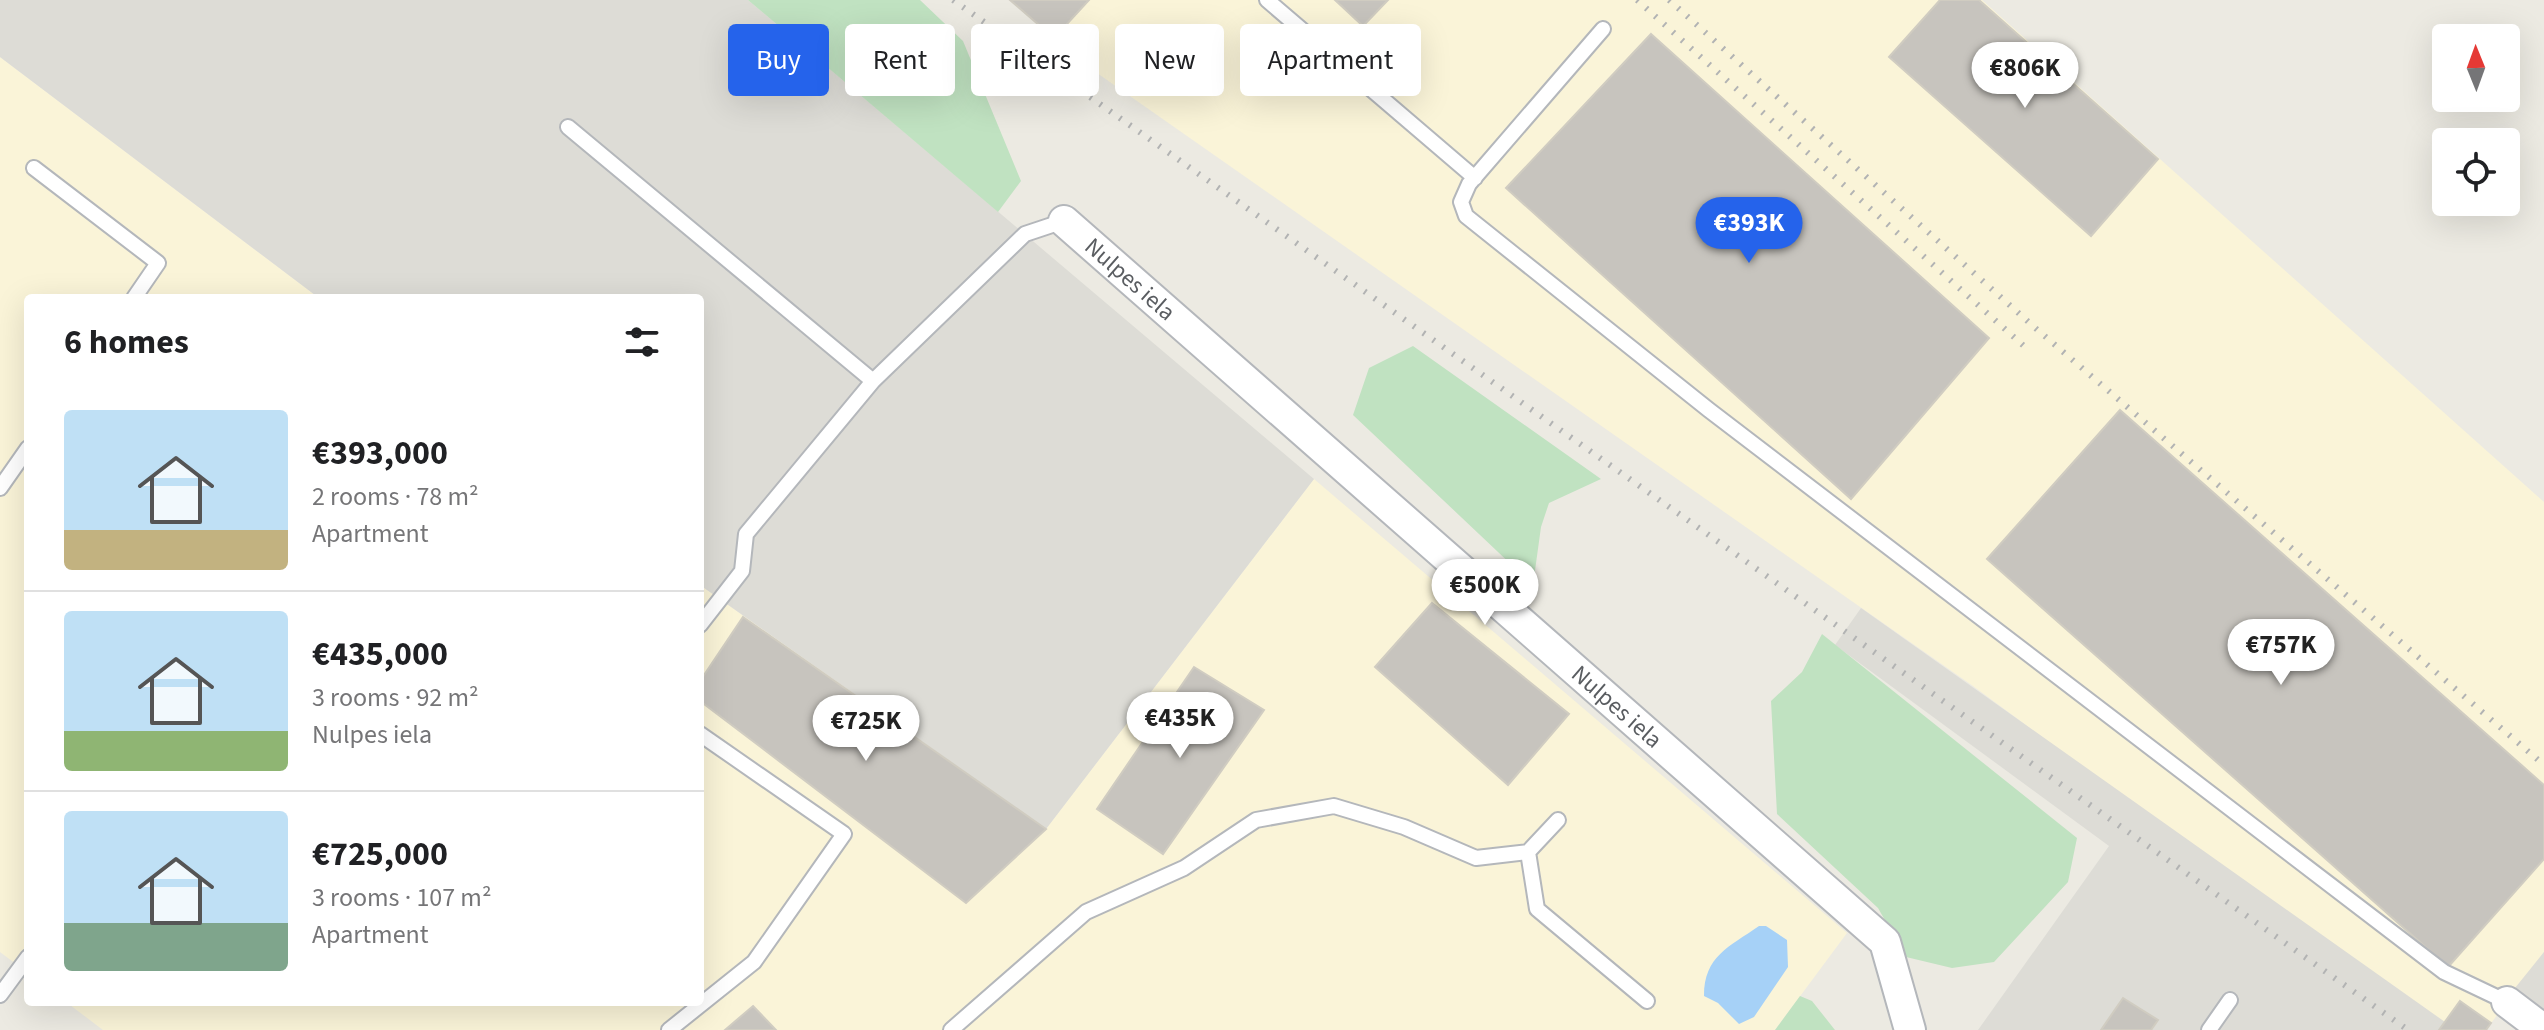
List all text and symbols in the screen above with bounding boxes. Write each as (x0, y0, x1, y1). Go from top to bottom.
chip: Buy (728, 24, 829, 96)
chip: Rent (845, 24, 955, 96)
chip: Filters (971, 24, 1099, 96)
chip: New (1115, 24, 1224, 96)
chip: Apartment (1240, 24, 1421, 96)
north arrow (2432, 24, 2520, 112)
map controls (2432, 24, 2520, 216)
pin: €806K (1969, 42, 2081, 110)
text: €806K (1990, 49, 2060, 86)
button: locate (2432, 128, 2520, 216)
pin: €393K (1693, 197, 1805, 265)
text: €393K (1714, 204, 1784, 241)
street label: Nulpes iela (1077, 229, 1183, 329)
text: 6 homes (64, 318, 189, 367)
icon: filters (620, 320, 664, 364)
text: €393,000 (312, 429, 448, 478)
icon: home (128, 442, 224, 538)
text: 2 rooms · 78 m² (312, 478, 479, 515)
text: Apartment (312, 515, 429, 552)
pin: €500K (1429, 559, 1541, 627)
text: €500K (1450, 566, 1520, 603)
pin: €757K (2225, 619, 2337, 687)
text: €757K (2246, 626, 2316, 663)
text: €435,000 (312, 630, 448, 679)
icon: home (128, 643, 224, 739)
street label: Nulpes iela (1564, 657, 1670, 756)
text: 3 rooms · 92 m² (312, 679, 479, 716)
pin: €435K (1124, 692, 1236, 760)
pin: €725K (810, 695, 922, 763)
text: €435K (1145, 699, 1215, 736)
text: €725K (831, 702, 901, 739)
text: Nulpes iela (312, 716, 432, 753)
text: €725,000 (312, 830, 448, 879)
icon: home (128, 843, 224, 939)
text: 3 rooms · 107 m² (312, 879, 491, 916)
text: Apartment (312, 916, 429, 953)

